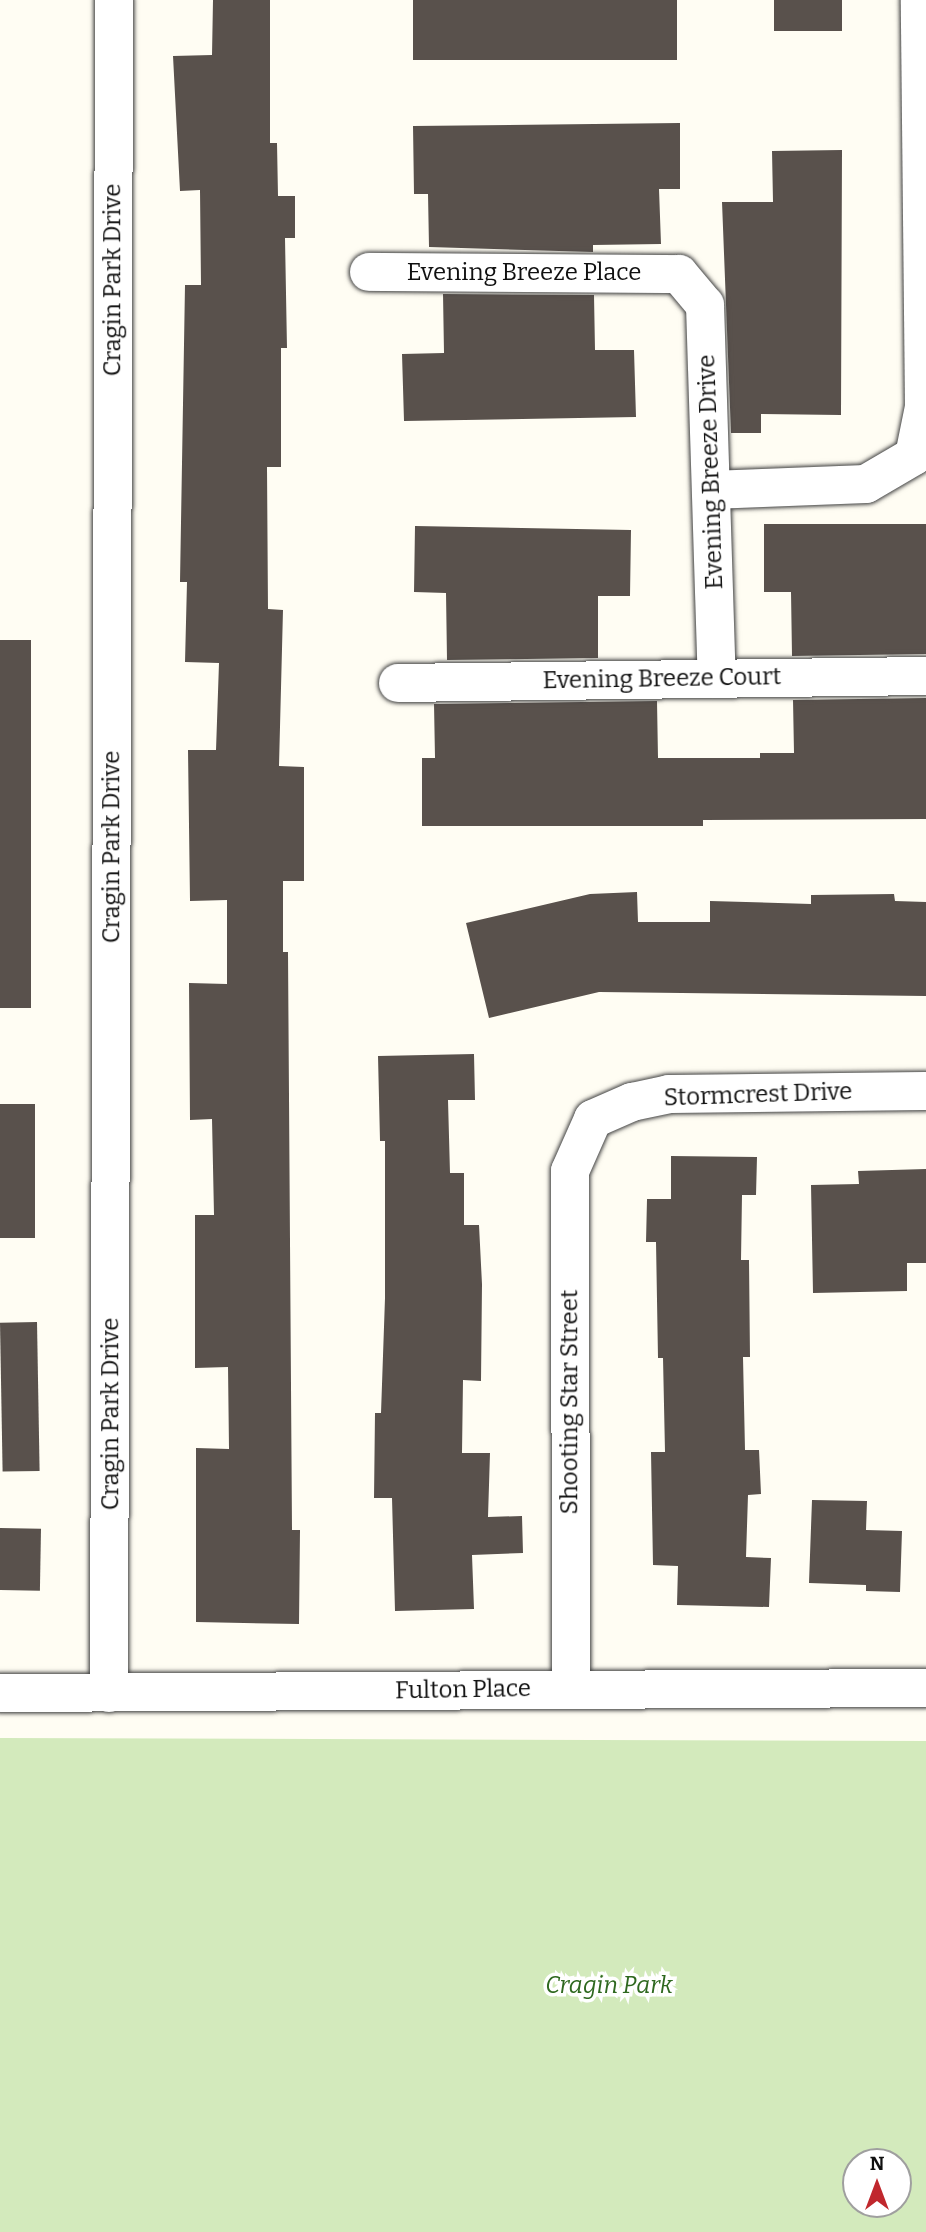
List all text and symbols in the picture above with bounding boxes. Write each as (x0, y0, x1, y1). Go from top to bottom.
street label: Cragin Park Drive (99, 184, 127, 376)
street label: Evening Breeze Place (407, 259, 641, 287)
street label: Evening Breeze Drive (693, 354, 729, 590)
street label: Evening Breeze Court (542, 663, 782, 695)
street label: Cragin Park Drive (98, 751, 126, 943)
street label: Stormcrest Drive (663, 1077, 853, 1113)
street label: Shooting Star Street (556, 1290, 584, 1514)
street label: Cragin Park Drive (97, 1318, 125, 1510)
street label: Fulton Place (395, 1674, 531, 1706)
park label: Cragin Park (545, 1972, 673, 2000)
north arrow (842, 2148, 912, 2218)
text: N (870, 2152, 884, 2175)

